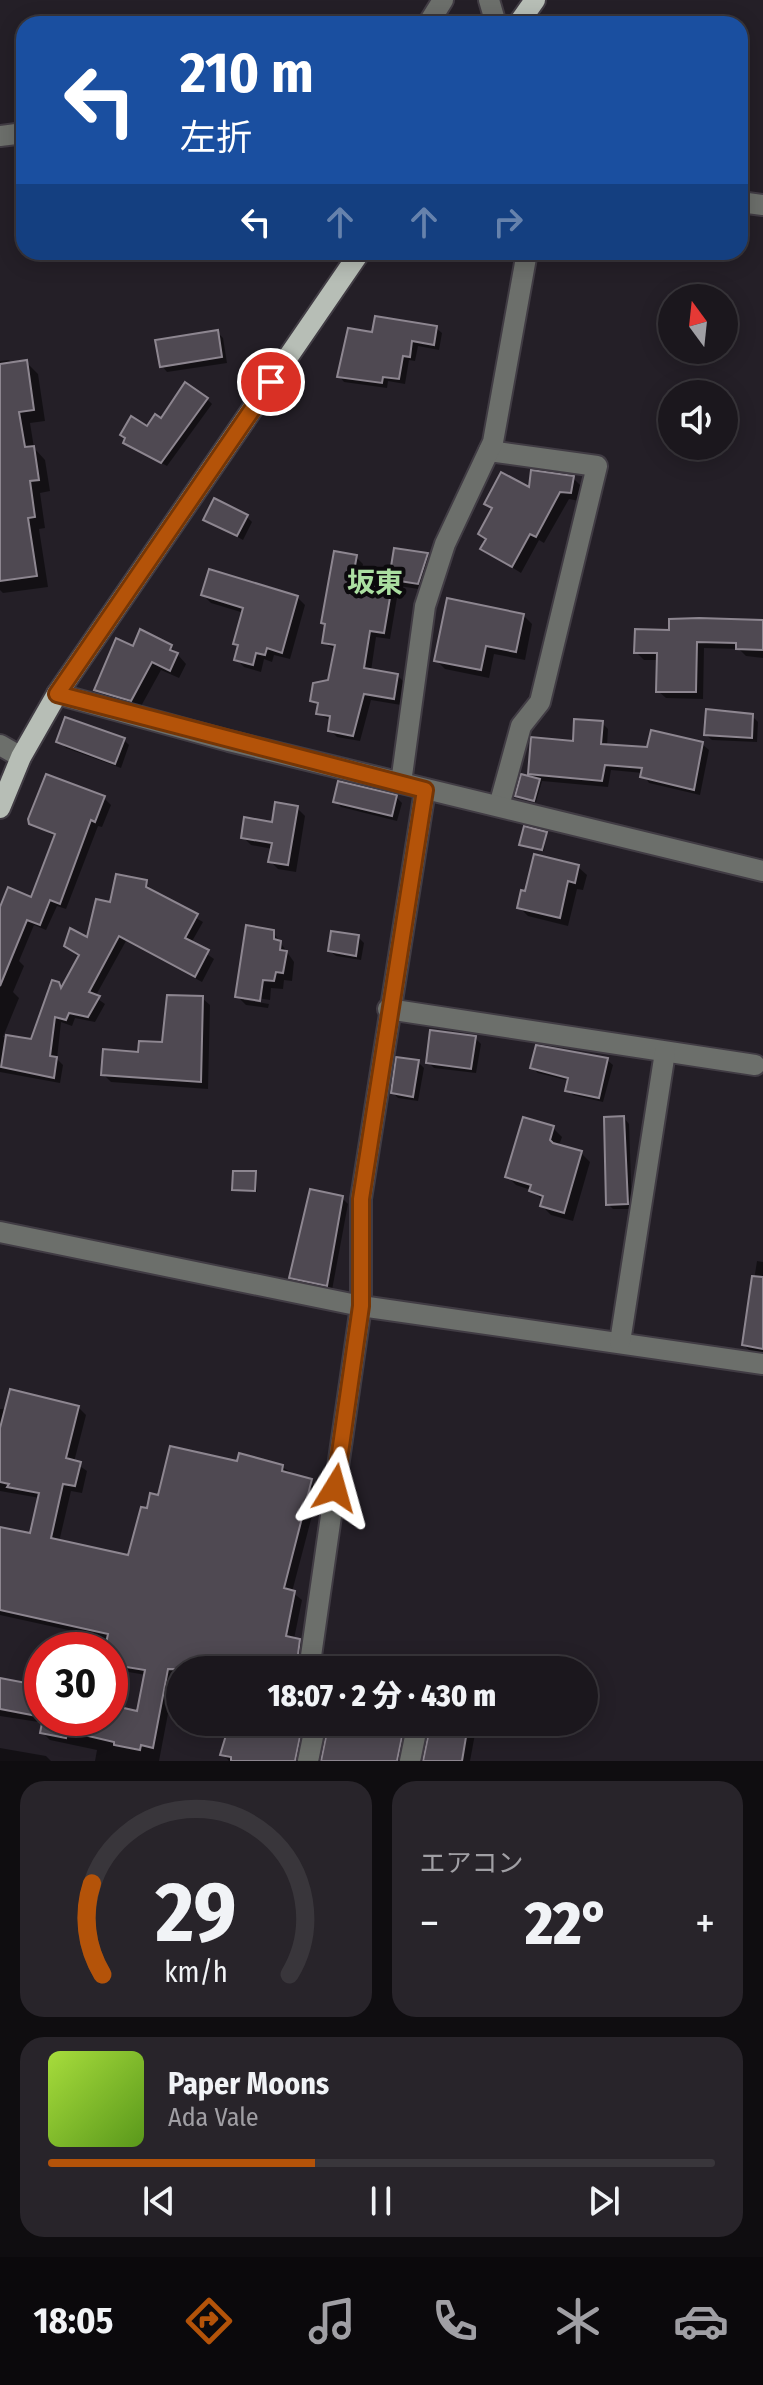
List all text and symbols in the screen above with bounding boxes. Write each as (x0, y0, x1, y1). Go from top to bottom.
text: 210 m (180, 40, 314, 107)
icon: left (48, 48, 152, 152)
text: 左折 (180, 116, 252, 160)
icon: left (234, 200, 278, 244)
icon: ahead (318, 200, 362, 244)
icon: ahead (402, 200, 446, 244)
icon: right (486, 200, 530, 244)
north arrow (658, 284, 738, 364)
map controls (658, 284, 738, 460)
pin (237, 348, 305, 416)
icon: arrive (249, 360, 293, 404)
button: sound (658, 380, 738, 460)
district label: 坂東 (347, 566, 403, 599)
position arrow (293, 1446, 377, 1530)
speed limit sign: 30 (24, 1632, 128, 1736)
text: 18:07 · 2 分 · 430 m (268, 1678, 496, 1714)
text: エアコン (420, 1848, 524, 1879)
text: 29 (154, 1863, 236, 1963)
text: 22° (525, 1888, 609, 1960)
text: − (420, 1897, 439, 1950)
text: + (695, 1897, 715, 1950)
text: km/h (164, 1955, 228, 1990)
text: Paper Moons (168, 2066, 329, 2102)
text: Ada Vale (168, 2102, 259, 2133)
icon: previous (137, 2179, 181, 2223)
icon: pause (359, 2179, 403, 2223)
icon: next (582, 2179, 626, 2223)
icon: directions (181, 2293, 237, 2349)
icon: music (304, 2293, 360, 2349)
icon: phone (427, 2293, 483, 2349)
icon: climate (550, 2293, 606, 2349)
icon: car (673, 2293, 729, 2349)
text: 18:05 (34, 2299, 113, 2343)

